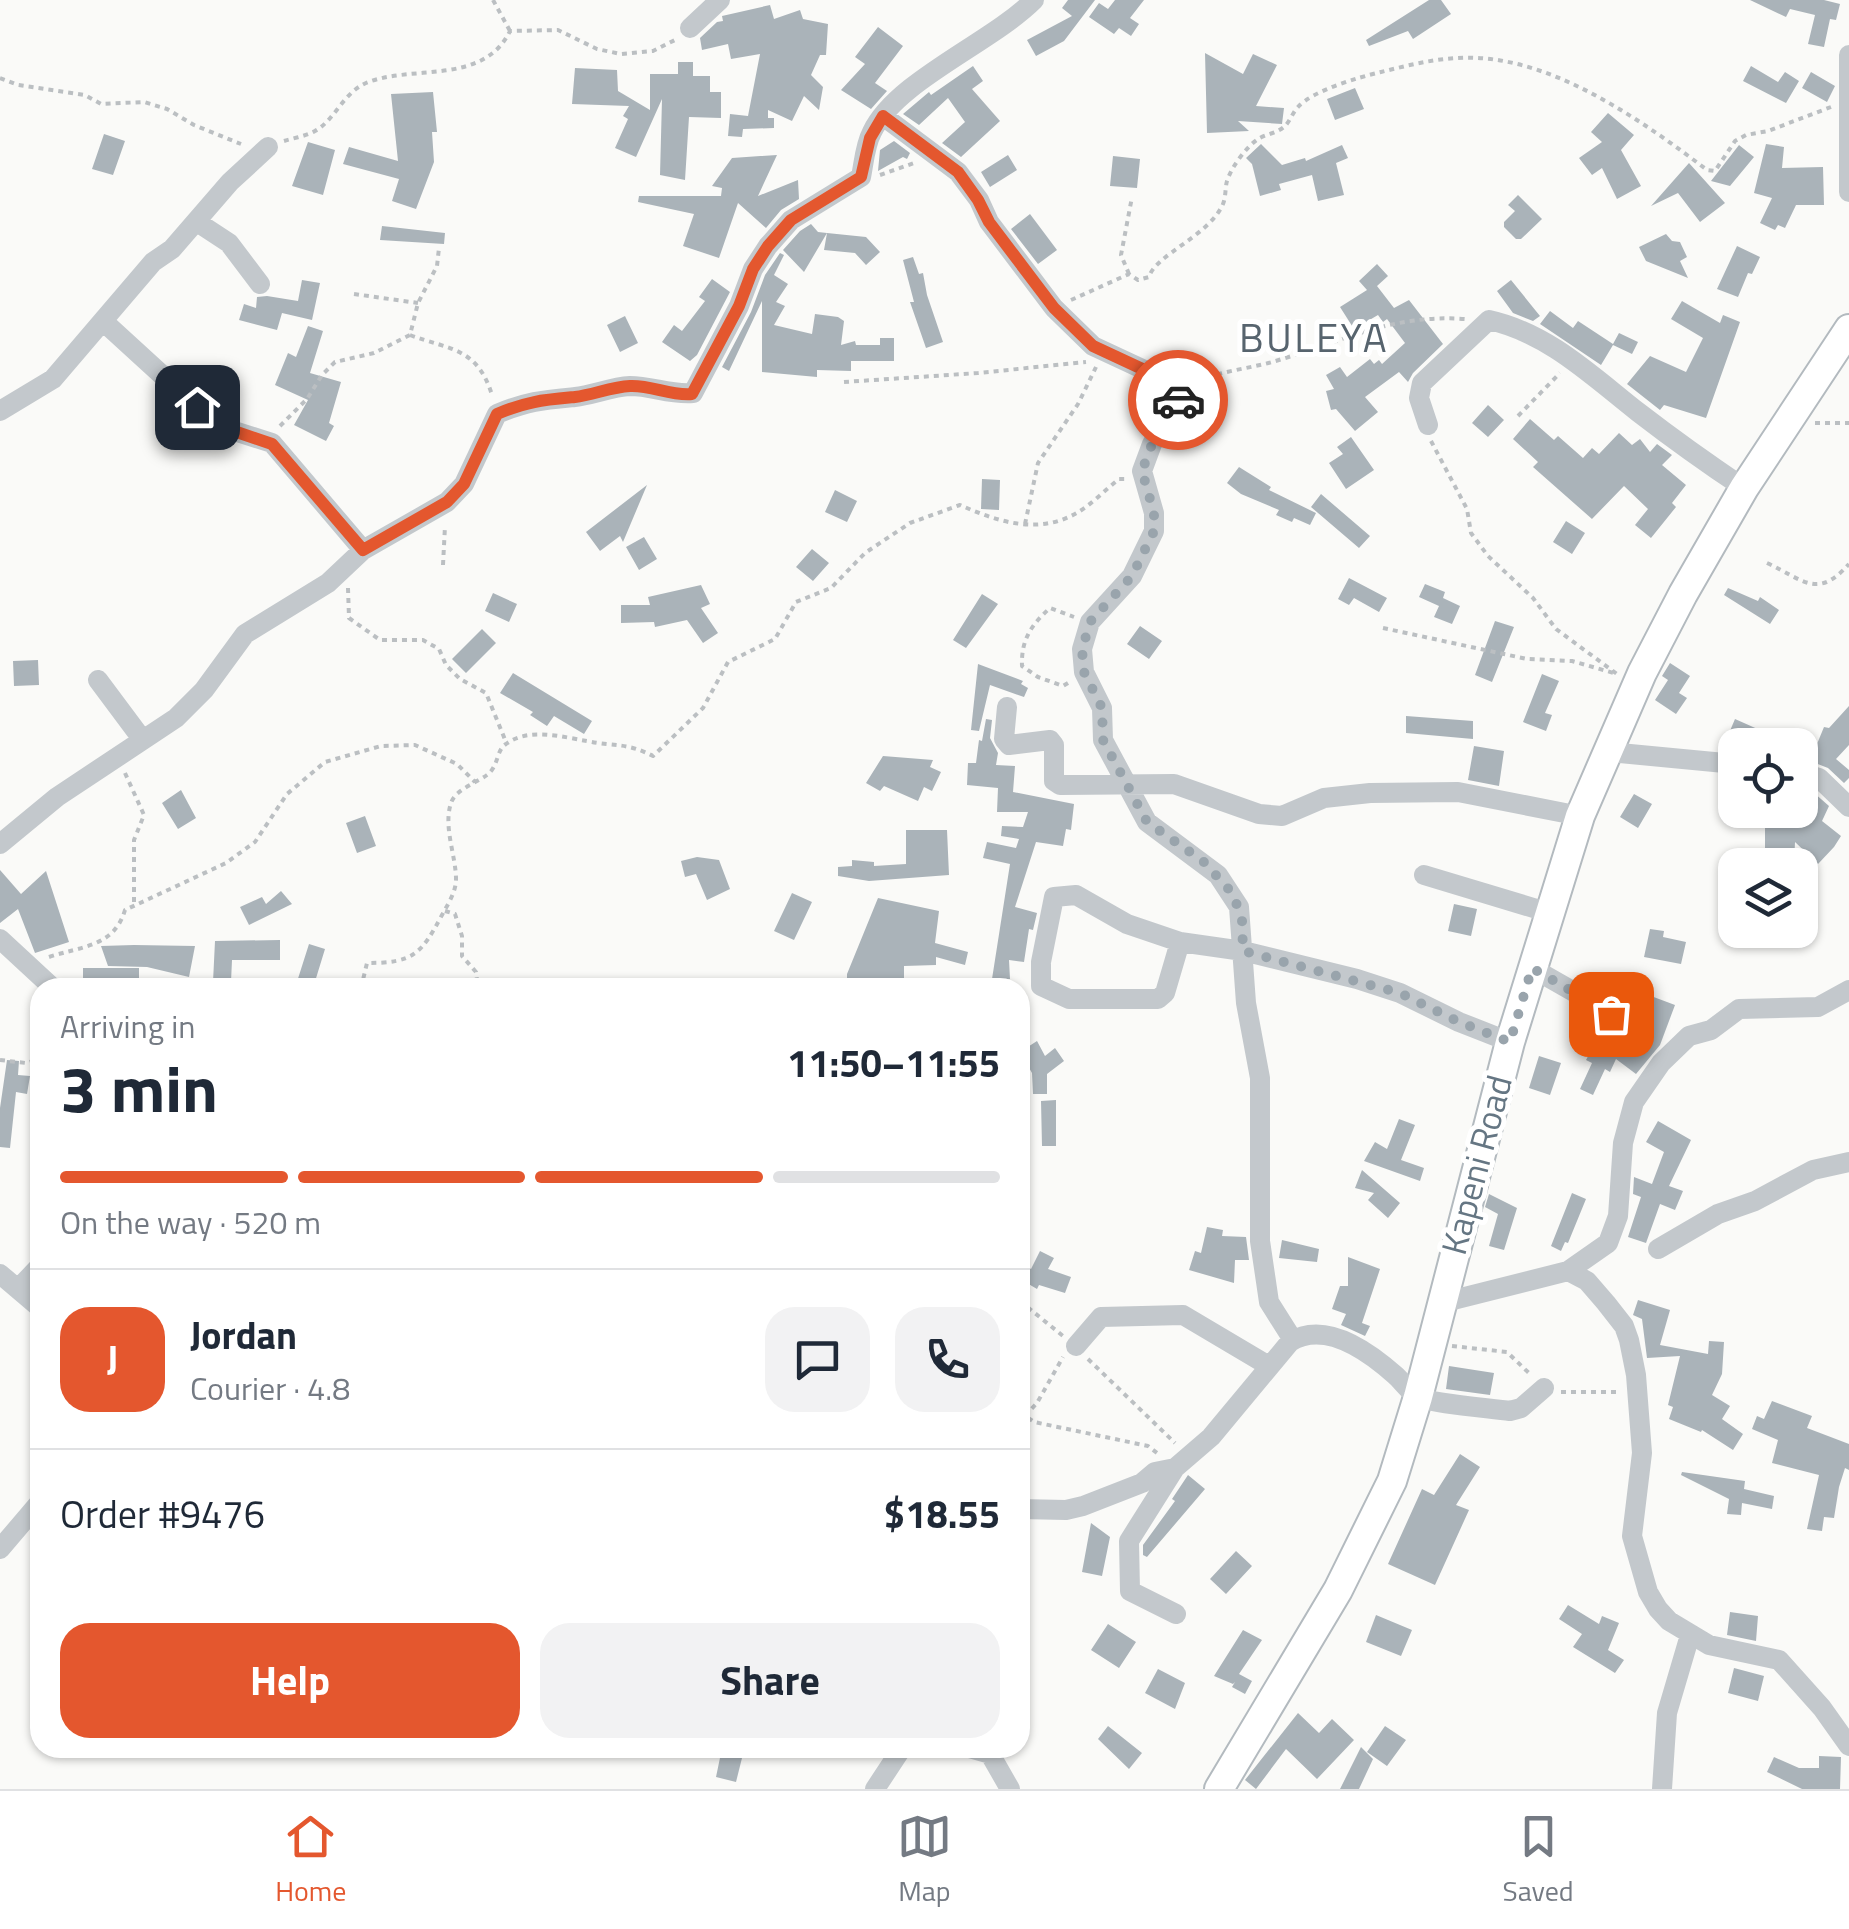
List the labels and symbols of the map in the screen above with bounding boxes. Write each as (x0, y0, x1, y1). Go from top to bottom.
district label: BULEYA (1239, 307, 1389, 368)
courier (1128, 350, 1228, 450)
pin (155, 365, 240, 450)
pin (1569, 972, 1654, 1057)
street label: Kapeni Road (1426, 1069, 1526, 1260)

